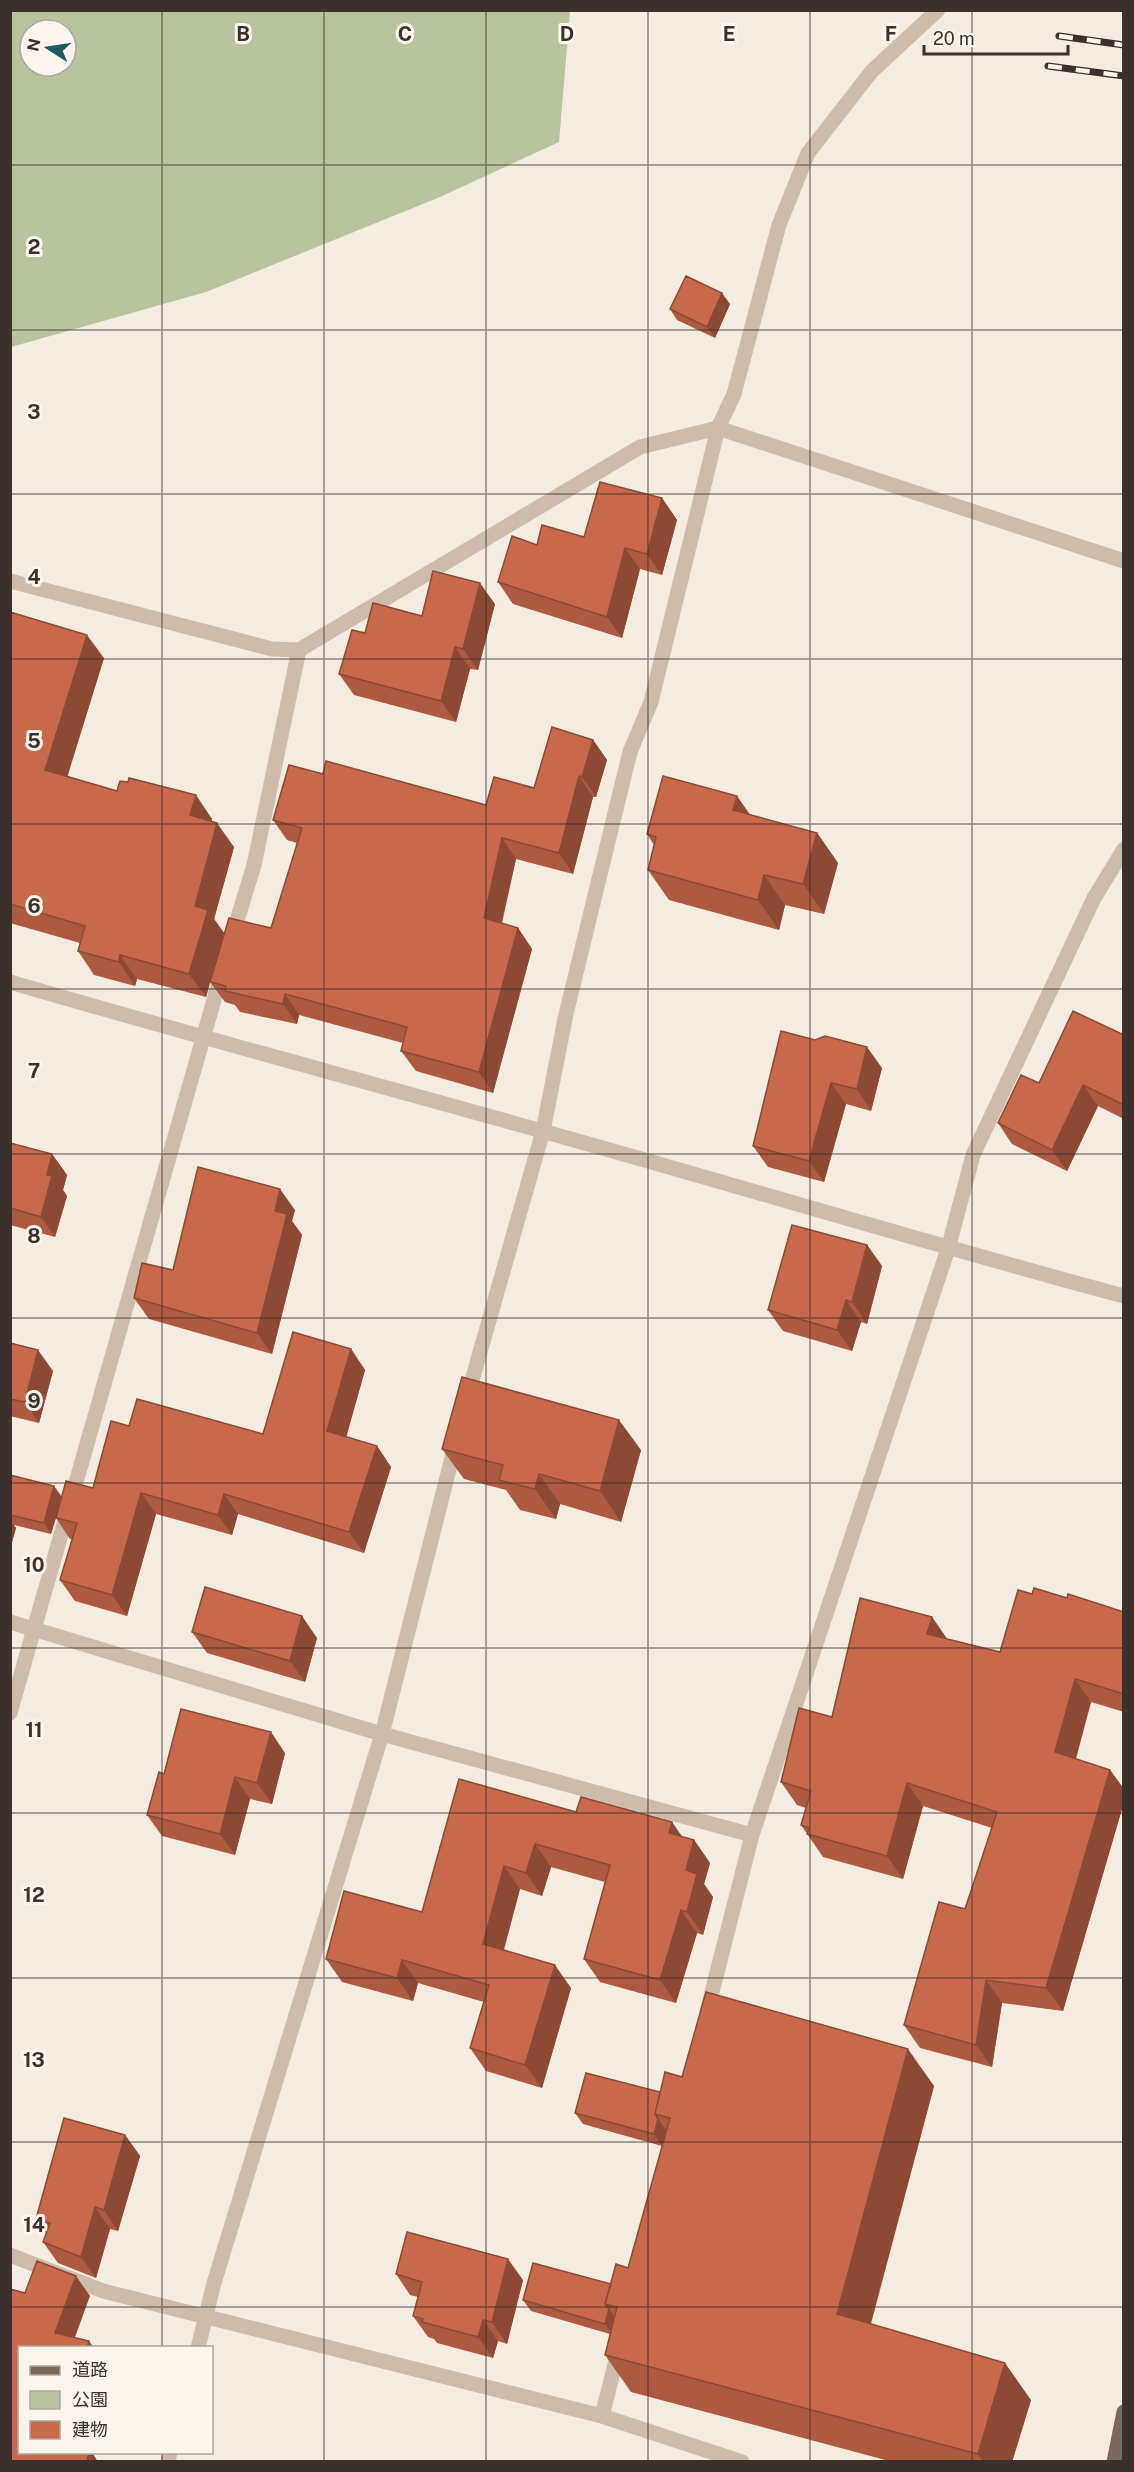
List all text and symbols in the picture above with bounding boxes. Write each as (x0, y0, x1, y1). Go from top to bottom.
north arrow (18, 18, 78, 78)
scale bar (924, 18, 1068, 56)
text: B (236, 22, 250, 46)
text: C (398, 22, 412, 46)
text: D (560, 22, 574, 46)
text: E (723, 22, 735, 46)
text: F (885, 22, 897, 46)
text: 20 m (933, 28, 975, 49)
text: N (23, 37, 44, 53)
text: 2 (28, 235, 40, 259)
text: 3 (27, 400, 41, 424)
text: 4 (27, 565, 41, 589)
text: 5 (27, 729, 41, 753)
text: 6 (27, 894, 41, 918)
text: 7 (28, 1059, 40, 1083)
text: 8 (27, 1224, 41, 1248)
text: 9 (27, 1389, 41, 1413)
text: 10 (23, 1553, 45, 1577)
text: 11 (25, 1718, 43, 1742)
text: 12 (23, 1883, 45, 1907)
text: 13 (23, 2048, 45, 2072)
text: 14 (23, 2213, 45, 2237)
legend (18, 2346, 213, 2454)
text: 道路 (72, 2359, 108, 2380)
text: 公園 (72, 2389, 108, 2410)
text: 建物 (72, 2419, 108, 2440)

